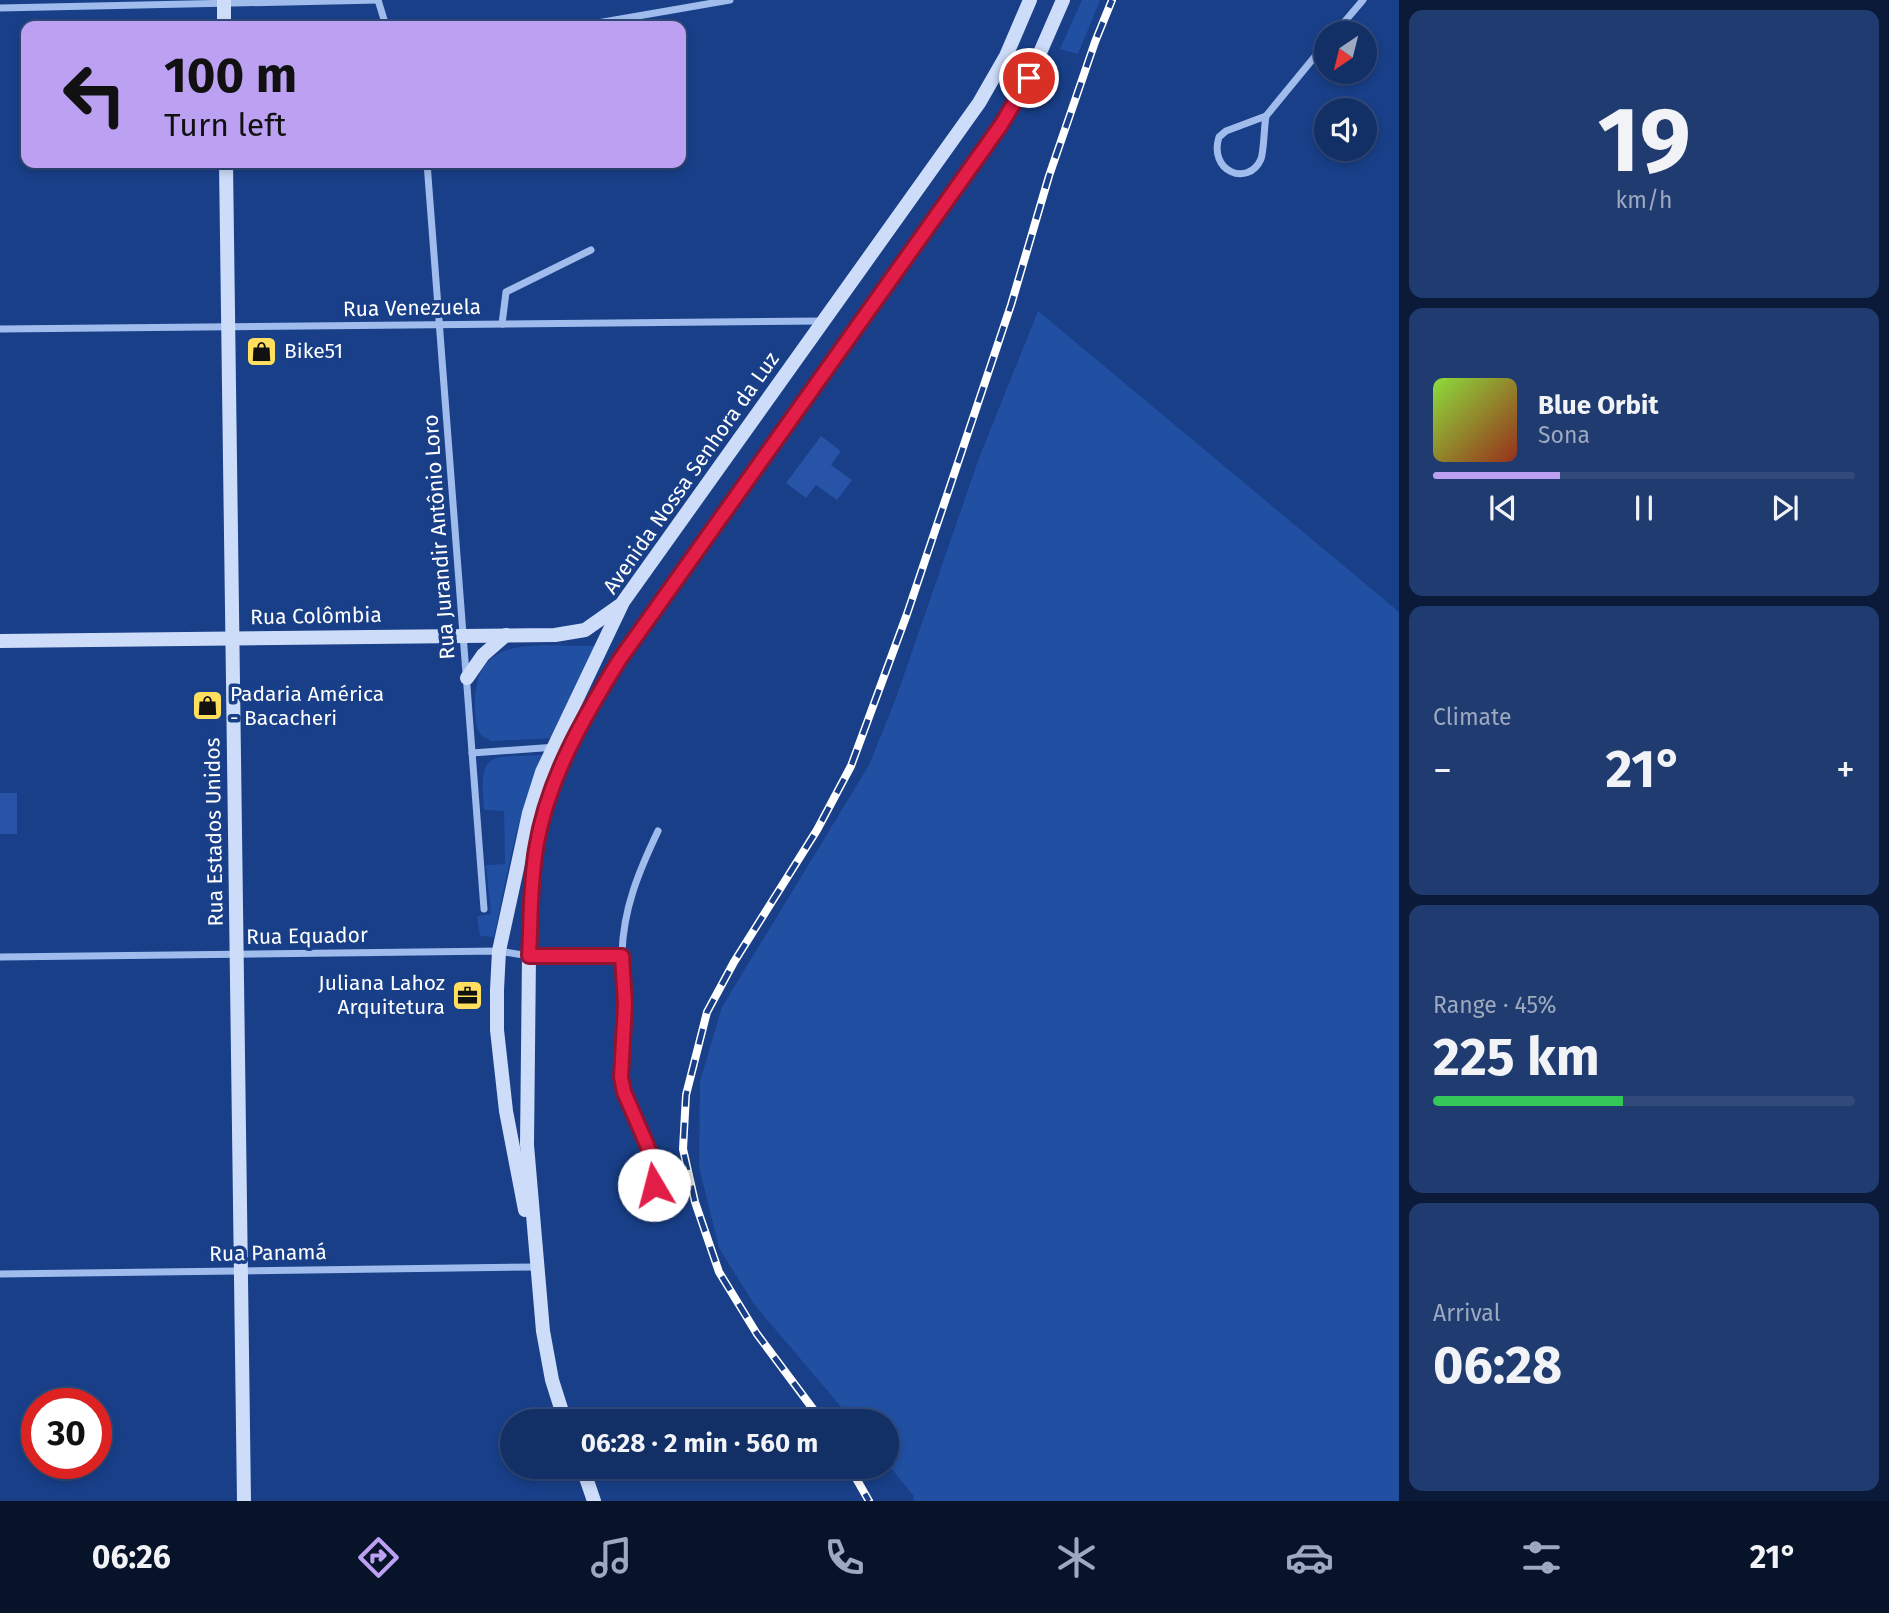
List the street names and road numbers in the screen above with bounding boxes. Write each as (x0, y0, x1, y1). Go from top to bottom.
street label: Rua Venezuela (343, 294, 481, 322)
street label: Avenida Nossa Senhora da Luz (597, 347, 785, 599)
street label: Rua Jurandir Antônio Loro (417, 414, 461, 660)
street label: Rua Colômbia (250, 602, 382, 630)
street label: Rua Estados Unidos (199, 737, 229, 927)
street label: Rua Equador (246, 922, 368, 950)
street label: Rua Panamá (209, 1239, 327, 1267)

